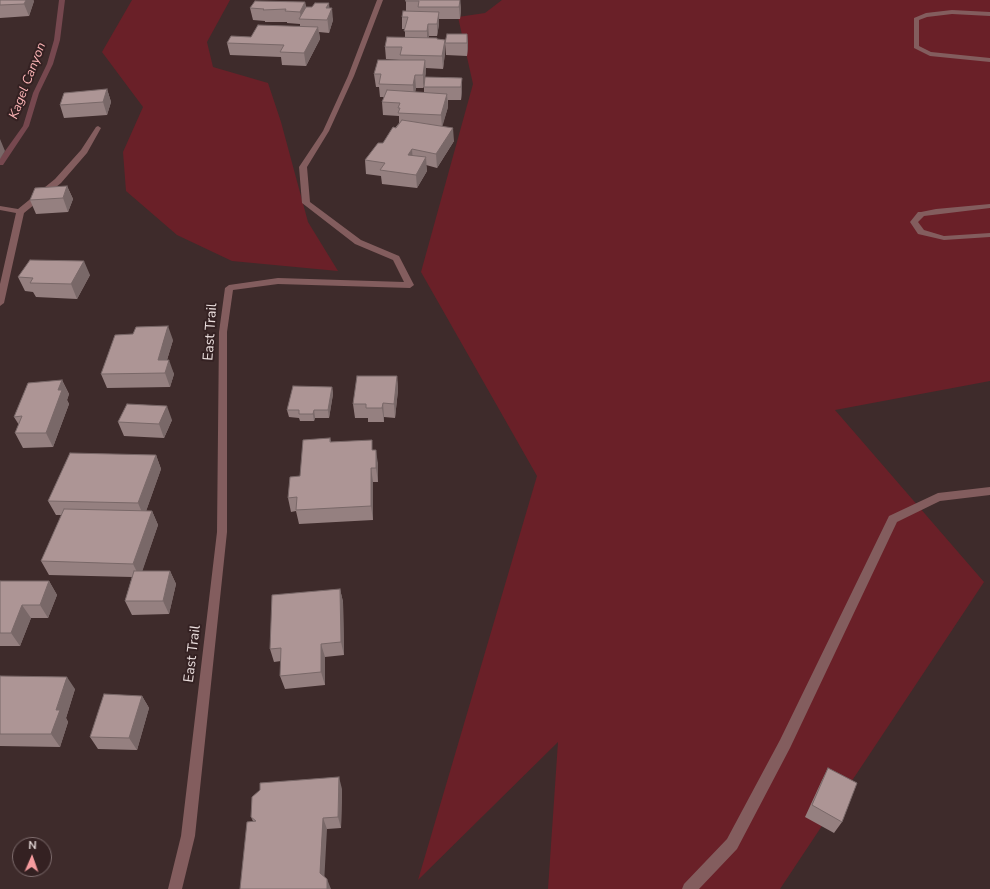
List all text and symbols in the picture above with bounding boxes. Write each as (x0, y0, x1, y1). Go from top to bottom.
water label: Kagel Canyon (6, 41, 50, 121)
street label: East Trail (201, 303, 221, 361)
street label: East Trail (181, 624, 205, 684)
north arrow (12, 837, 52, 877)
text: N (28, 838, 37, 853)

